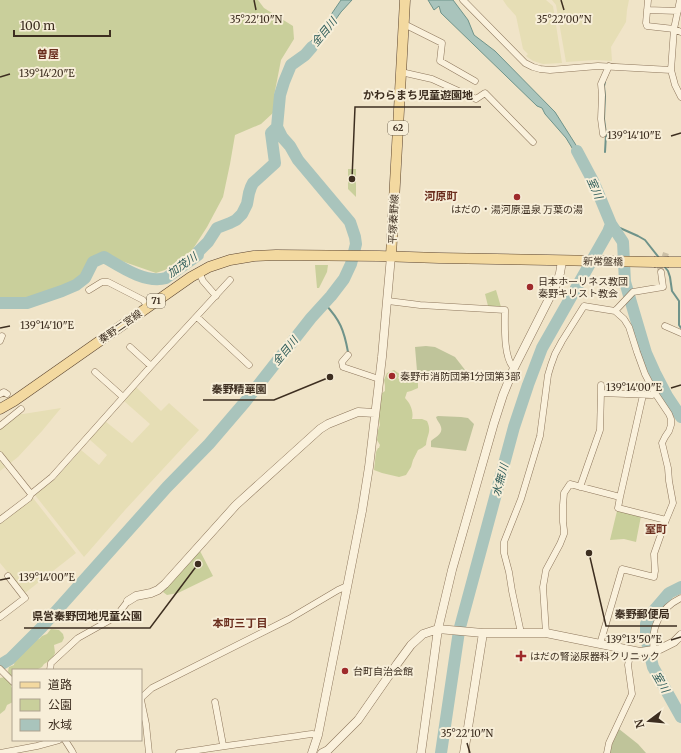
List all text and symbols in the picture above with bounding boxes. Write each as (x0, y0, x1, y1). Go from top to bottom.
scale bar (14, 12, 110, 38)
text: 35°22'10"N (230, 13, 283, 26)
text: 35°22'00"N (537, 13, 592, 26)
water label: 金目川 (308, 14, 340, 49)
text: 100 m (20, 18, 55, 33)
district label: 曽屋 (37, 47, 59, 61)
text: 139°14'20"E (19, 67, 75, 80)
callout: かわらまち児童遊園地 (355, 84, 481, 107)
text: かわらまち児童遊園地 (363, 88, 473, 102)
road number: 62 (388, 121, 408, 135)
text: 139°14'10"E (607, 129, 662, 142)
water label: 室川 (584, 175, 606, 202)
district label: 河原町 (425, 189, 458, 203)
marker: はだの・湯河原温泉 万葉の湯 (512, 192, 522, 202)
street label: 平塚秦野線 (386, 194, 401, 244)
place label: はだの・湯河原温泉 万葉の湯 (451, 203, 583, 216)
water label: 加茂川 (164, 249, 200, 280)
street label: 新常盤橋 (583, 255, 623, 268)
place label: 日本ホーリネス教団 秦野キリスト教会 (538, 275, 628, 300)
marker: 日本ホーリネス教団 秦野キリスト教会 (525, 282, 535, 292)
road number: 71 (147, 294, 165, 308)
street label: 秦野二宮線 (96, 307, 144, 346)
text: 139°14'10"E (20, 319, 75, 332)
water label: 金目川 (269, 333, 301, 368)
place label: 秦野市消防団第1分団第3部 (400, 370, 520, 383)
marker: 秦野市消防団第1分団第3部 (387, 371, 397, 381)
callout: 秦野精華園 (203, 377, 274, 400)
text: 139°14'00"E (606, 381, 663, 394)
text: 秦野精華園 (212, 382, 267, 396)
water label: 水無川 (489, 461, 511, 498)
district label: 室町 (645, 522, 667, 536)
text: 139°14'00"E (19, 571, 76, 584)
callout: 秦野郵便局 (606, 603, 677, 626)
callout: 県営秦野団地児童公園 (24, 605, 150, 628)
text: 秦野郵便局 (615, 607, 670, 621)
text: 県営秦野団地児童公園 (32, 609, 142, 623)
district label: 本町三丁目 (213, 616, 268, 630)
text: 139°13'50"E (606, 633, 662, 646)
marker: はだの腎泌尿器科クリニック (515, 650, 527, 662)
place label: はだの腎泌尿器科クリニック (530, 650, 660, 663)
place label: 台町自治会館 (353, 665, 413, 678)
marker: 台町自治会館 (340, 666, 350, 676)
legend (12, 669, 142, 741)
water label: 室川 (649, 669, 673, 696)
text: 道路 (48, 677, 72, 692)
text: 公園 (48, 697, 72, 712)
north arrow (629, 701, 669, 741)
text: 水域 (48, 717, 72, 732)
text: N (631, 717, 647, 730)
text: 35°22'10"N (441, 727, 494, 740)

